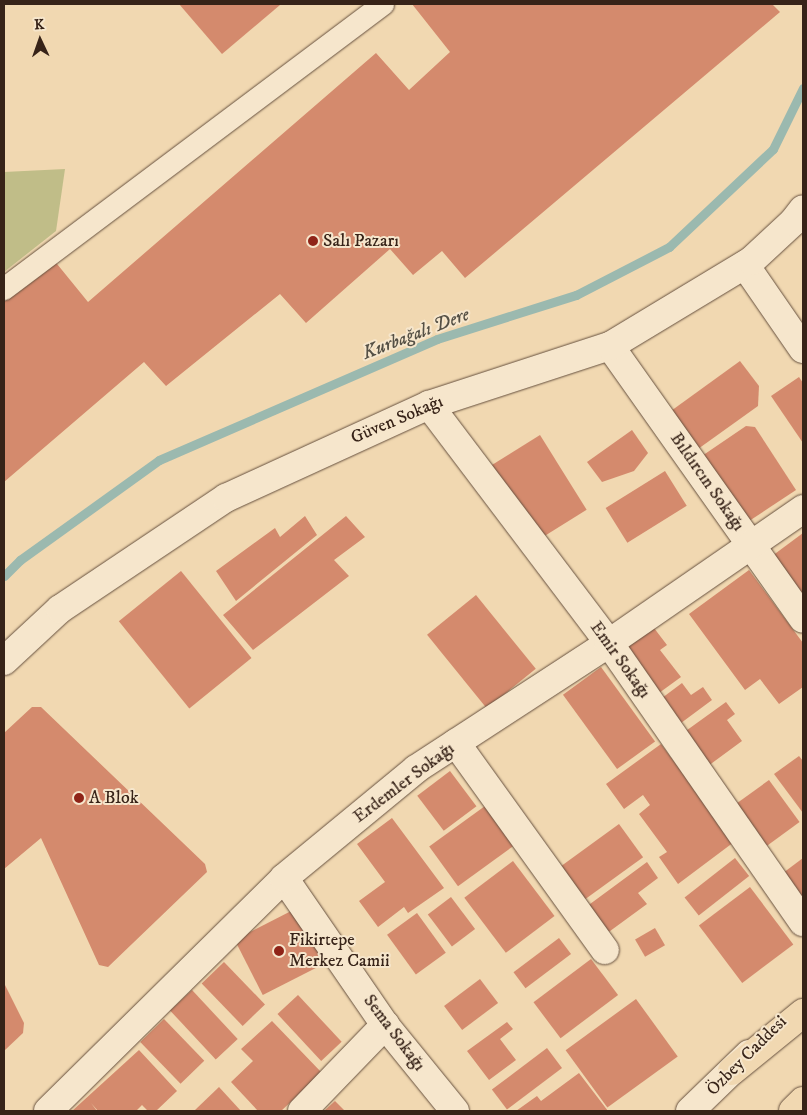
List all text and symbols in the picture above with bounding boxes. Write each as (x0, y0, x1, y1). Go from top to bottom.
north arrow (15, 15, 65, 65)
text: K (34, 16, 45, 34)
place label: Salı Pazarı (323, 230, 399, 252)
marker: Salı Pazarı (307, 235, 319, 247)
water label: Kurbağalı Dere (359, 303, 473, 365)
street label: Güven Sokağı (348, 391, 446, 449)
street label: Bıldırcın Sokağı (665, 429, 749, 535)
street label: Emir Sokağı (585, 617, 655, 703)
street label: Erdemler Sokağı (349, 738, 459, 828)
place label: A Blok (89, 787, 139, 809)
marker: A Blok (73, 792, 85, 804)
place label: Fikirtepe Merkez Camii (289, 930, 390, 972)
marker: Fikirtepe Merkez Camii (273, 945, 285, 957)
street label: Sema Sokağı (358, 991, 430, 1075)
street label: Özbey Caddesi (702, 1011, 792, 1101)

